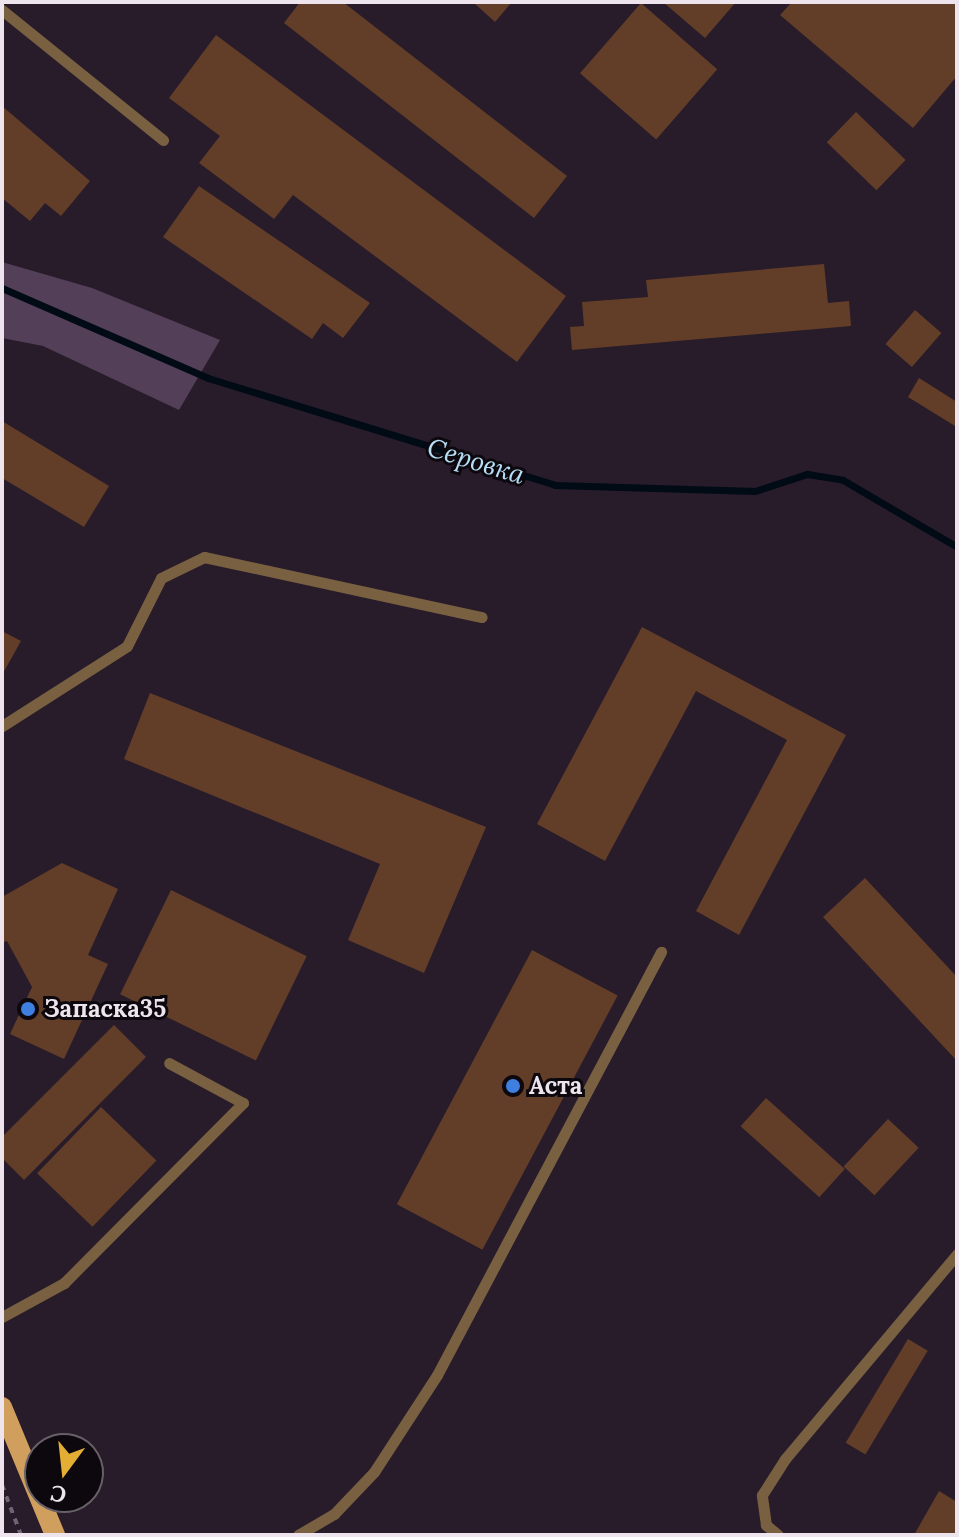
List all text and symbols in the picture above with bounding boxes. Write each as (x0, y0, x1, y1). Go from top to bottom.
water label: Серовка (424, 431, 528, 491)
place label: Запаска35 (44, 995, 166, 1023)
marker: Запаска35 (19, 1000, 37, 1018)
place label: Аста (529, 1072, 582, 1100)
marker: Аста (504, 1077, 522, 1095)
north arrow (24, 1433, 104, 1513)
text: С (47, 1479, 69, 1510)

